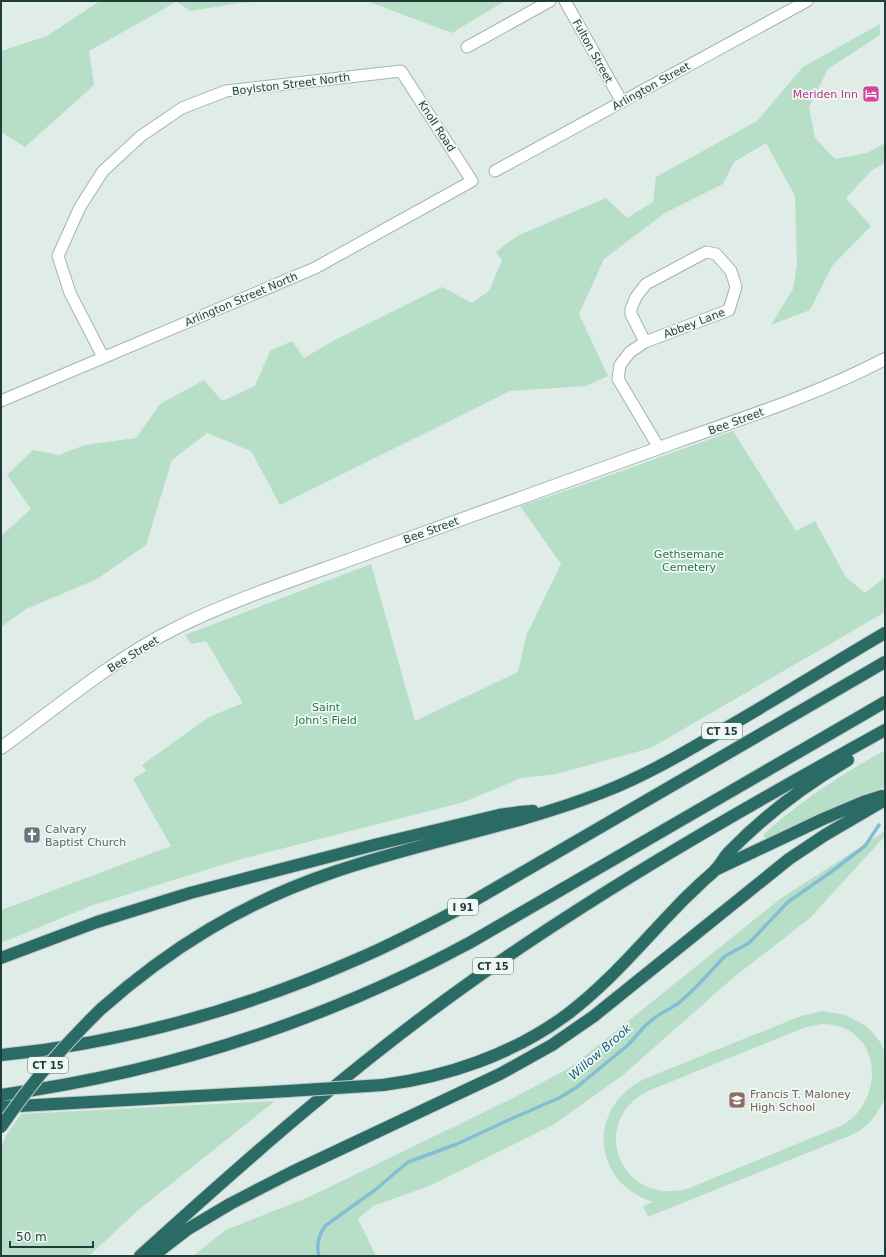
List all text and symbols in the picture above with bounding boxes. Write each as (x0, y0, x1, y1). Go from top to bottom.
street label: Fulton Street (570, 17, 616, 86)
street label: Arlington Street (610, 59, 693, 113)
street label: Boylston Street North (231, 71, 351, 98)
hotel icon: Meriden Inn (861, 84, 881, 104)
place label: Meriden Inn (793, 88, 858, 101)
street label: Knoll Road (415, 98, 458, 154)
street label: Arlington Street North (183, 270, 300, 329)
street label: Abbey Lane (662, 306, 727, 341)
street label: Bee Street (707, 405, 766, 437)
street label: Bee Street (402, 514, 461, 546)
park label: Gethsemane Cemetery (654, 548, 724, 574)
street label: Bee Street (105, 633, 162, 675)
park label: Saint John's Field (294, 701, 357, 727)
road number: CT 15 (702, 723, 742, 739)
place label: Calvary Baptist Church (45, 823, 126, 849)
church icon: Calvary Baptist Church (22, 825, 42, 845)
road number: I 91 (448, 899, 478, 915)
road number: CT 15 (473, 958, 513, 974)
water label: Willow Brook (566, 1021, 635, 1083)
road number: CT 15 (28, 1057, 68, 1073)
place label: Francis T. Maloney High School (750, 1088, 851, 1114)
school or university icon: Francis T. Maloney High School (727, 1090, 747, 1110)
scale bar (10, 1223, 93, 1249)
text: 50 m (16, 1230, 47, 1244)

